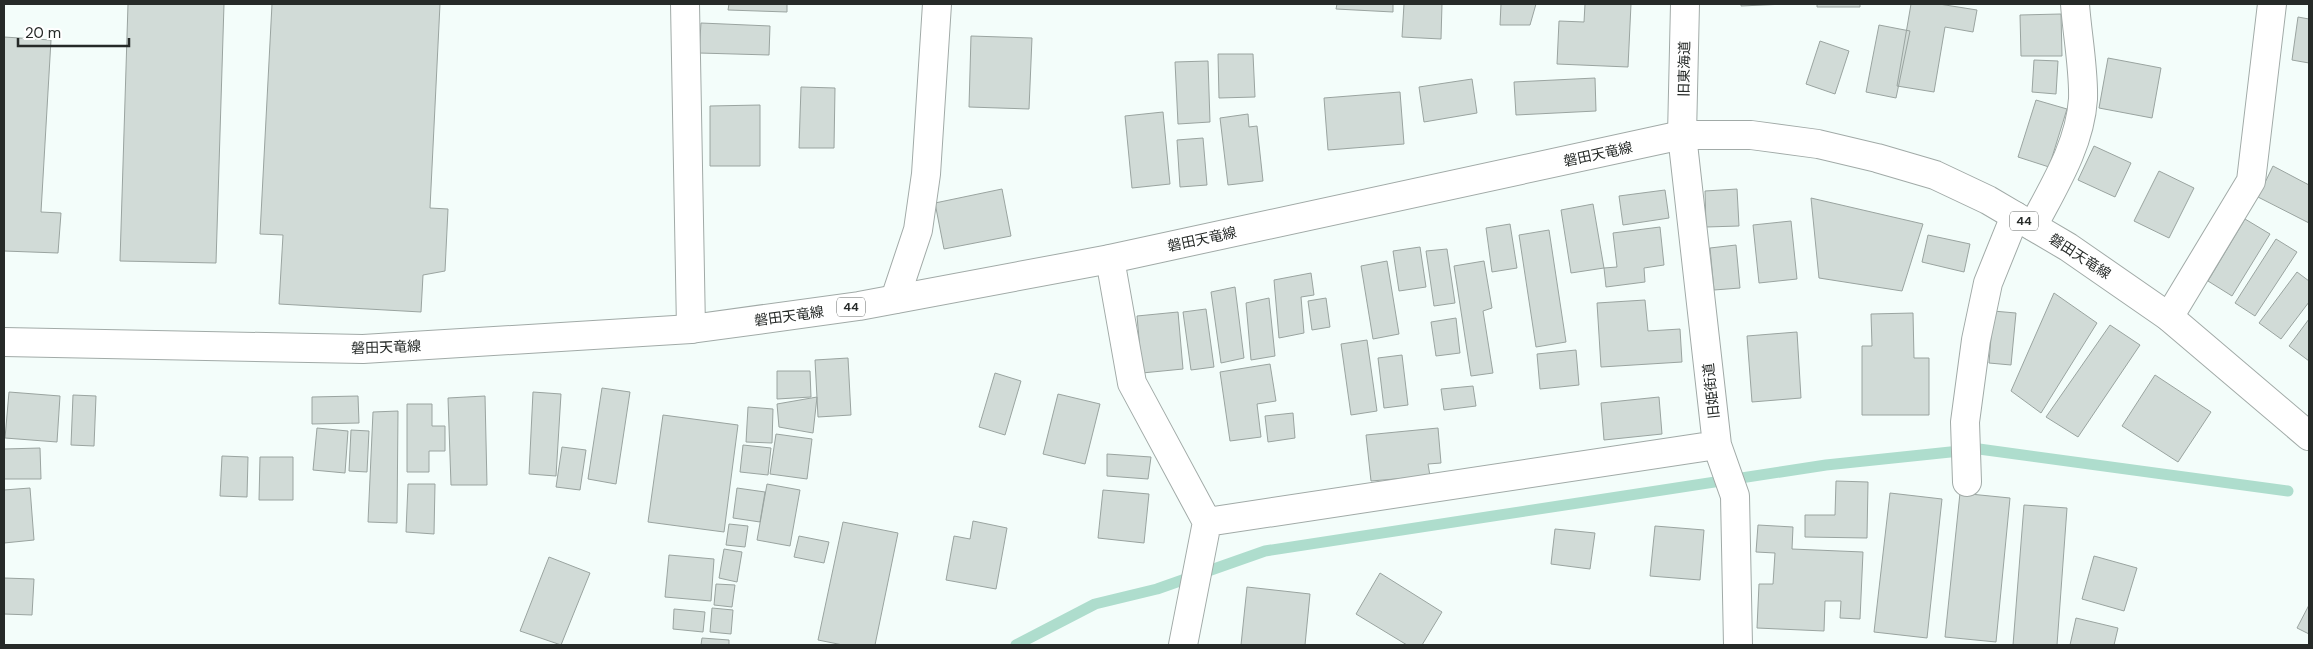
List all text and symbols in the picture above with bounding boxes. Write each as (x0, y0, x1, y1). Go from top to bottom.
scale bar (18, 15, 129, 47)
text: 20 m (25, 23, 61, 43)
street label: 旧東海道 (1675, 41, 1693, 97)
street label: 磐田天竜線 (1562, 138, 1634, 170)
road number: 44 (2010, 212, 2038, 230)
street label: 磐田天竜線 (1166, 223, 1238, 255)
street label: 磐田天竜線 (2046, 229, 2114, 283)
road number: 44 (837, 298, 865, 316)
street label: 磐田天竜線 (753, 302, 825, 330)
street label: 磐田天竜線 (351, 337, 421, 357)
street label: 旧姫街道 (1699, 362, 1723, 420)

